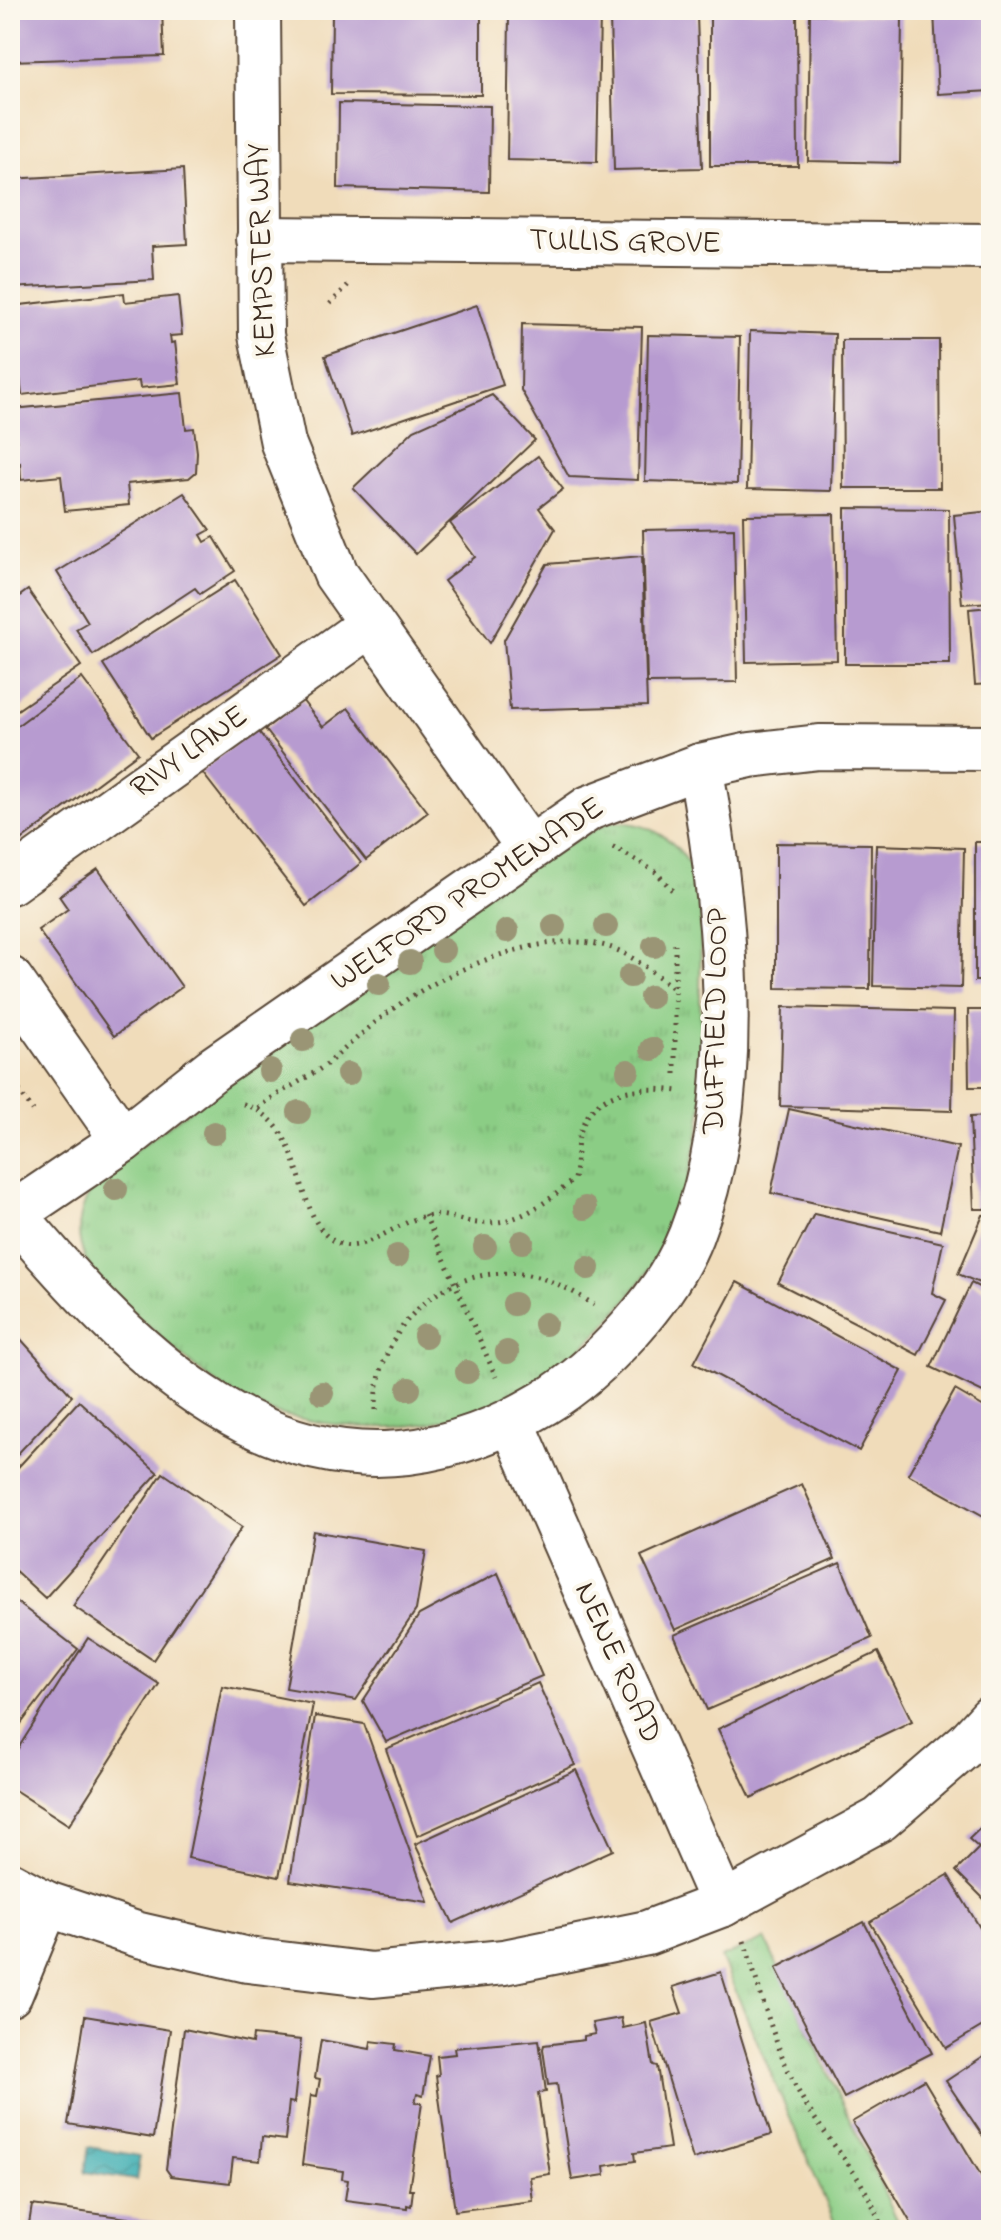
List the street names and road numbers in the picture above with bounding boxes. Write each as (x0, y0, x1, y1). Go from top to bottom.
street label: KEMPSTER WAY (236, 142, 290, 358)
street label: TULLIS GROVE (529, 218, 721, 268)
street label: RIVY LANE (121, 694, 259, 812)
street label: WELFORD PROMENADE (322, 786, 614, 1004)
street label: DUFFIELD LOOP (692, 907, 742, 1135)
street label: NENE ROAD (561, 1575, 673, 1751)

